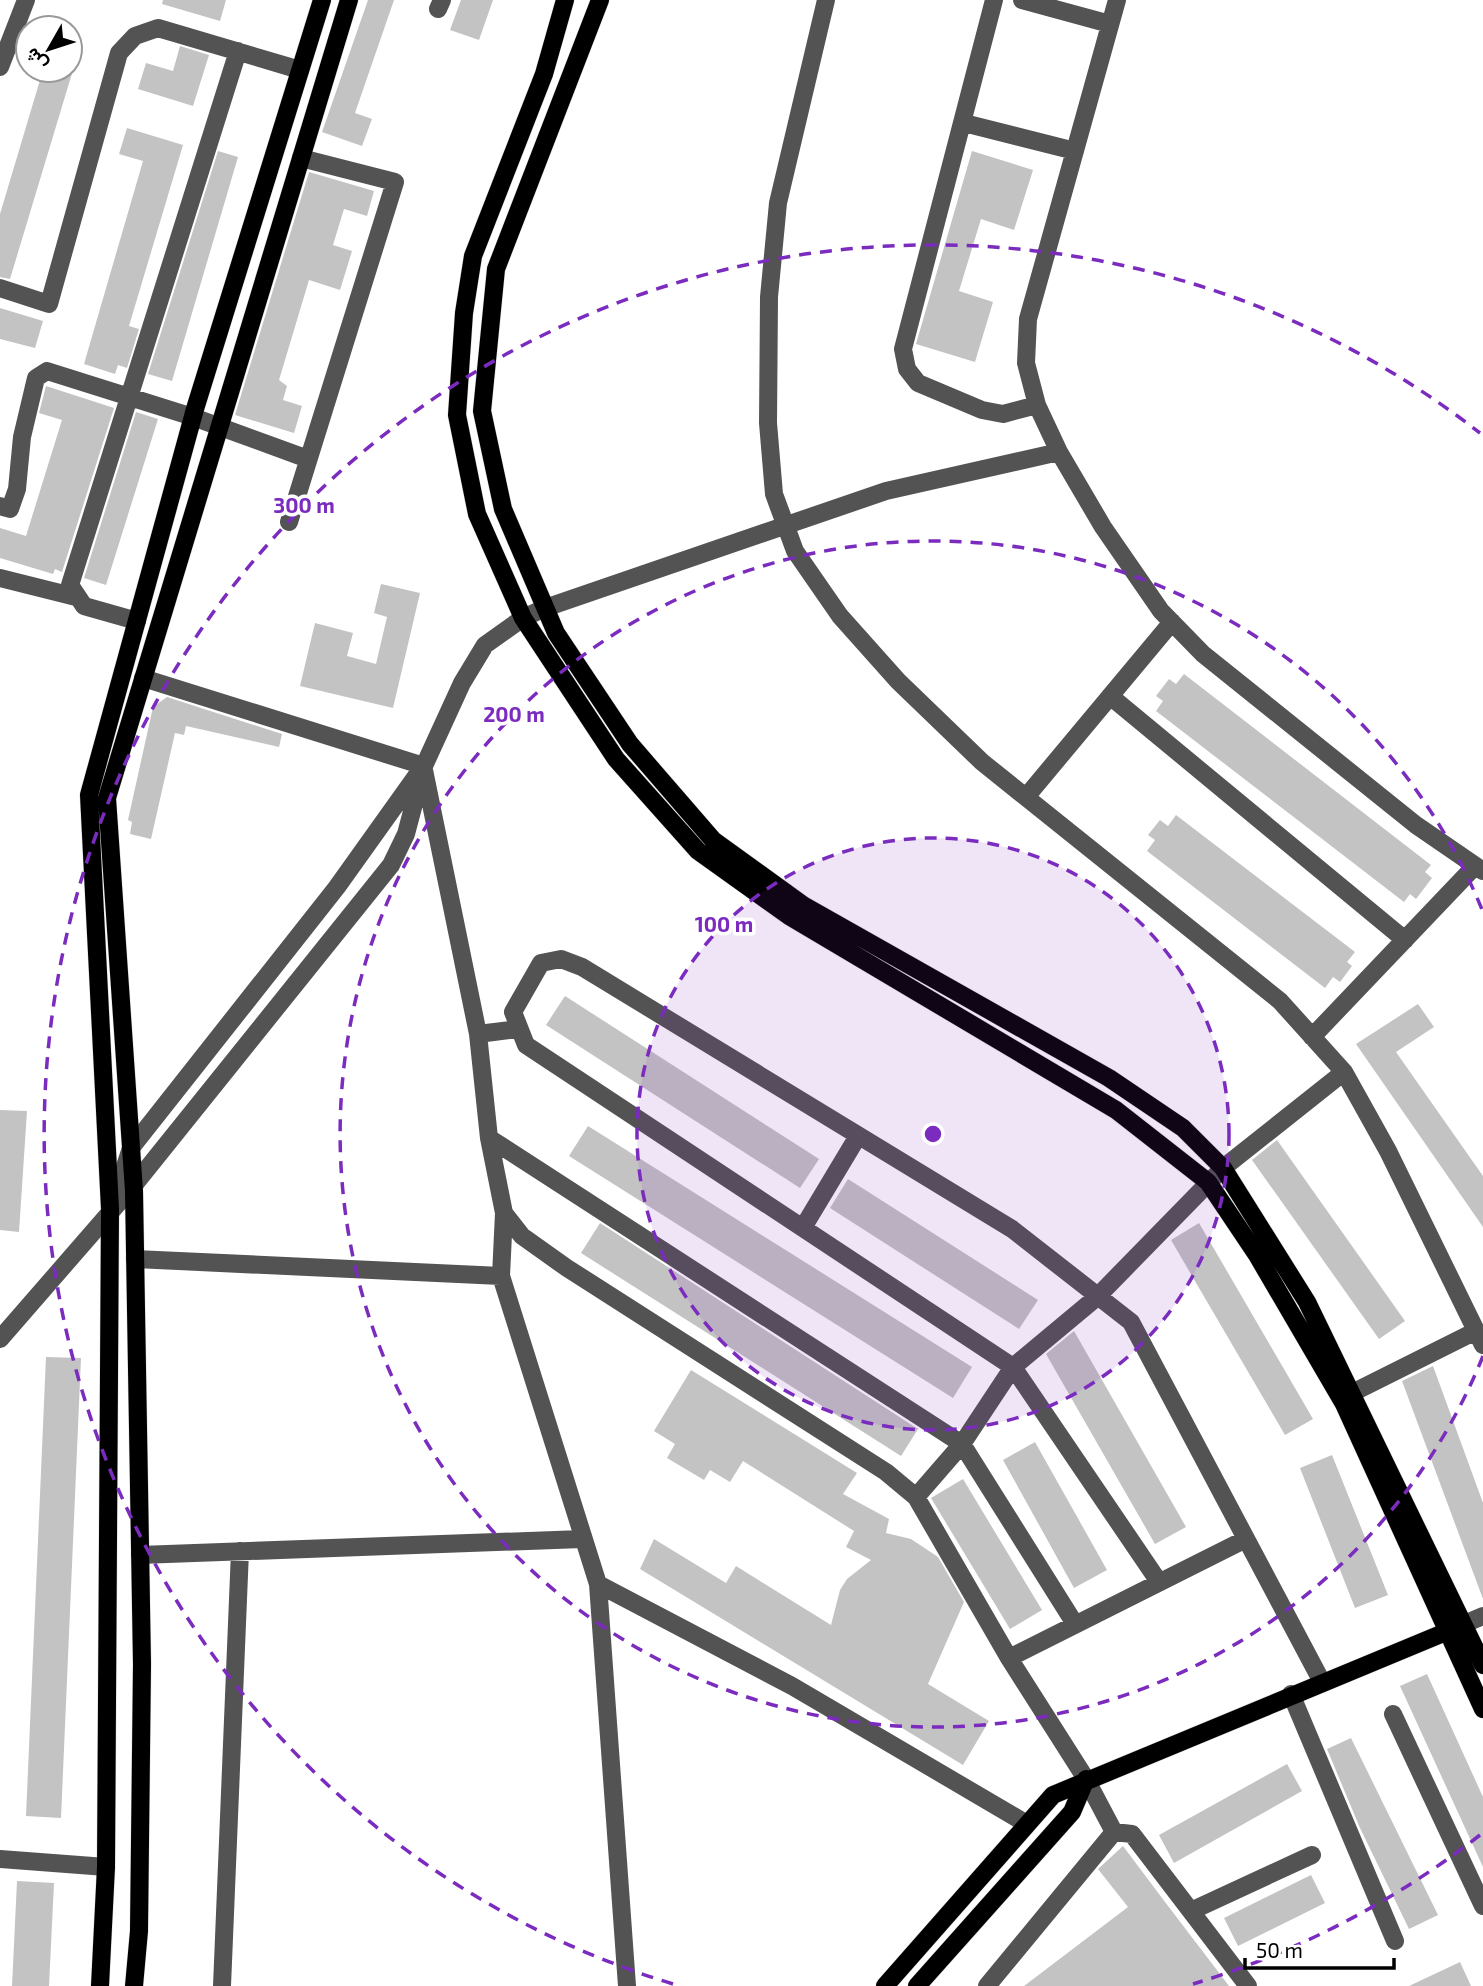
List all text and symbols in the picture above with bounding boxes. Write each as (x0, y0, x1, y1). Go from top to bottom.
north arrow (14, 14, 84, 84)
text: ش (19, 43, 52, 76)
text: 300 m (273, 492, 335, 517)
text: 200 m (483, 701, 545, 726)
text: 100 m (695, 911, 753, 936)
centre of rings (921, 1122, 945, 1146)
scale bar (1245, 1926, 1394, 1970)
text: 50 m (1256, 1937, 1303, 1962)

